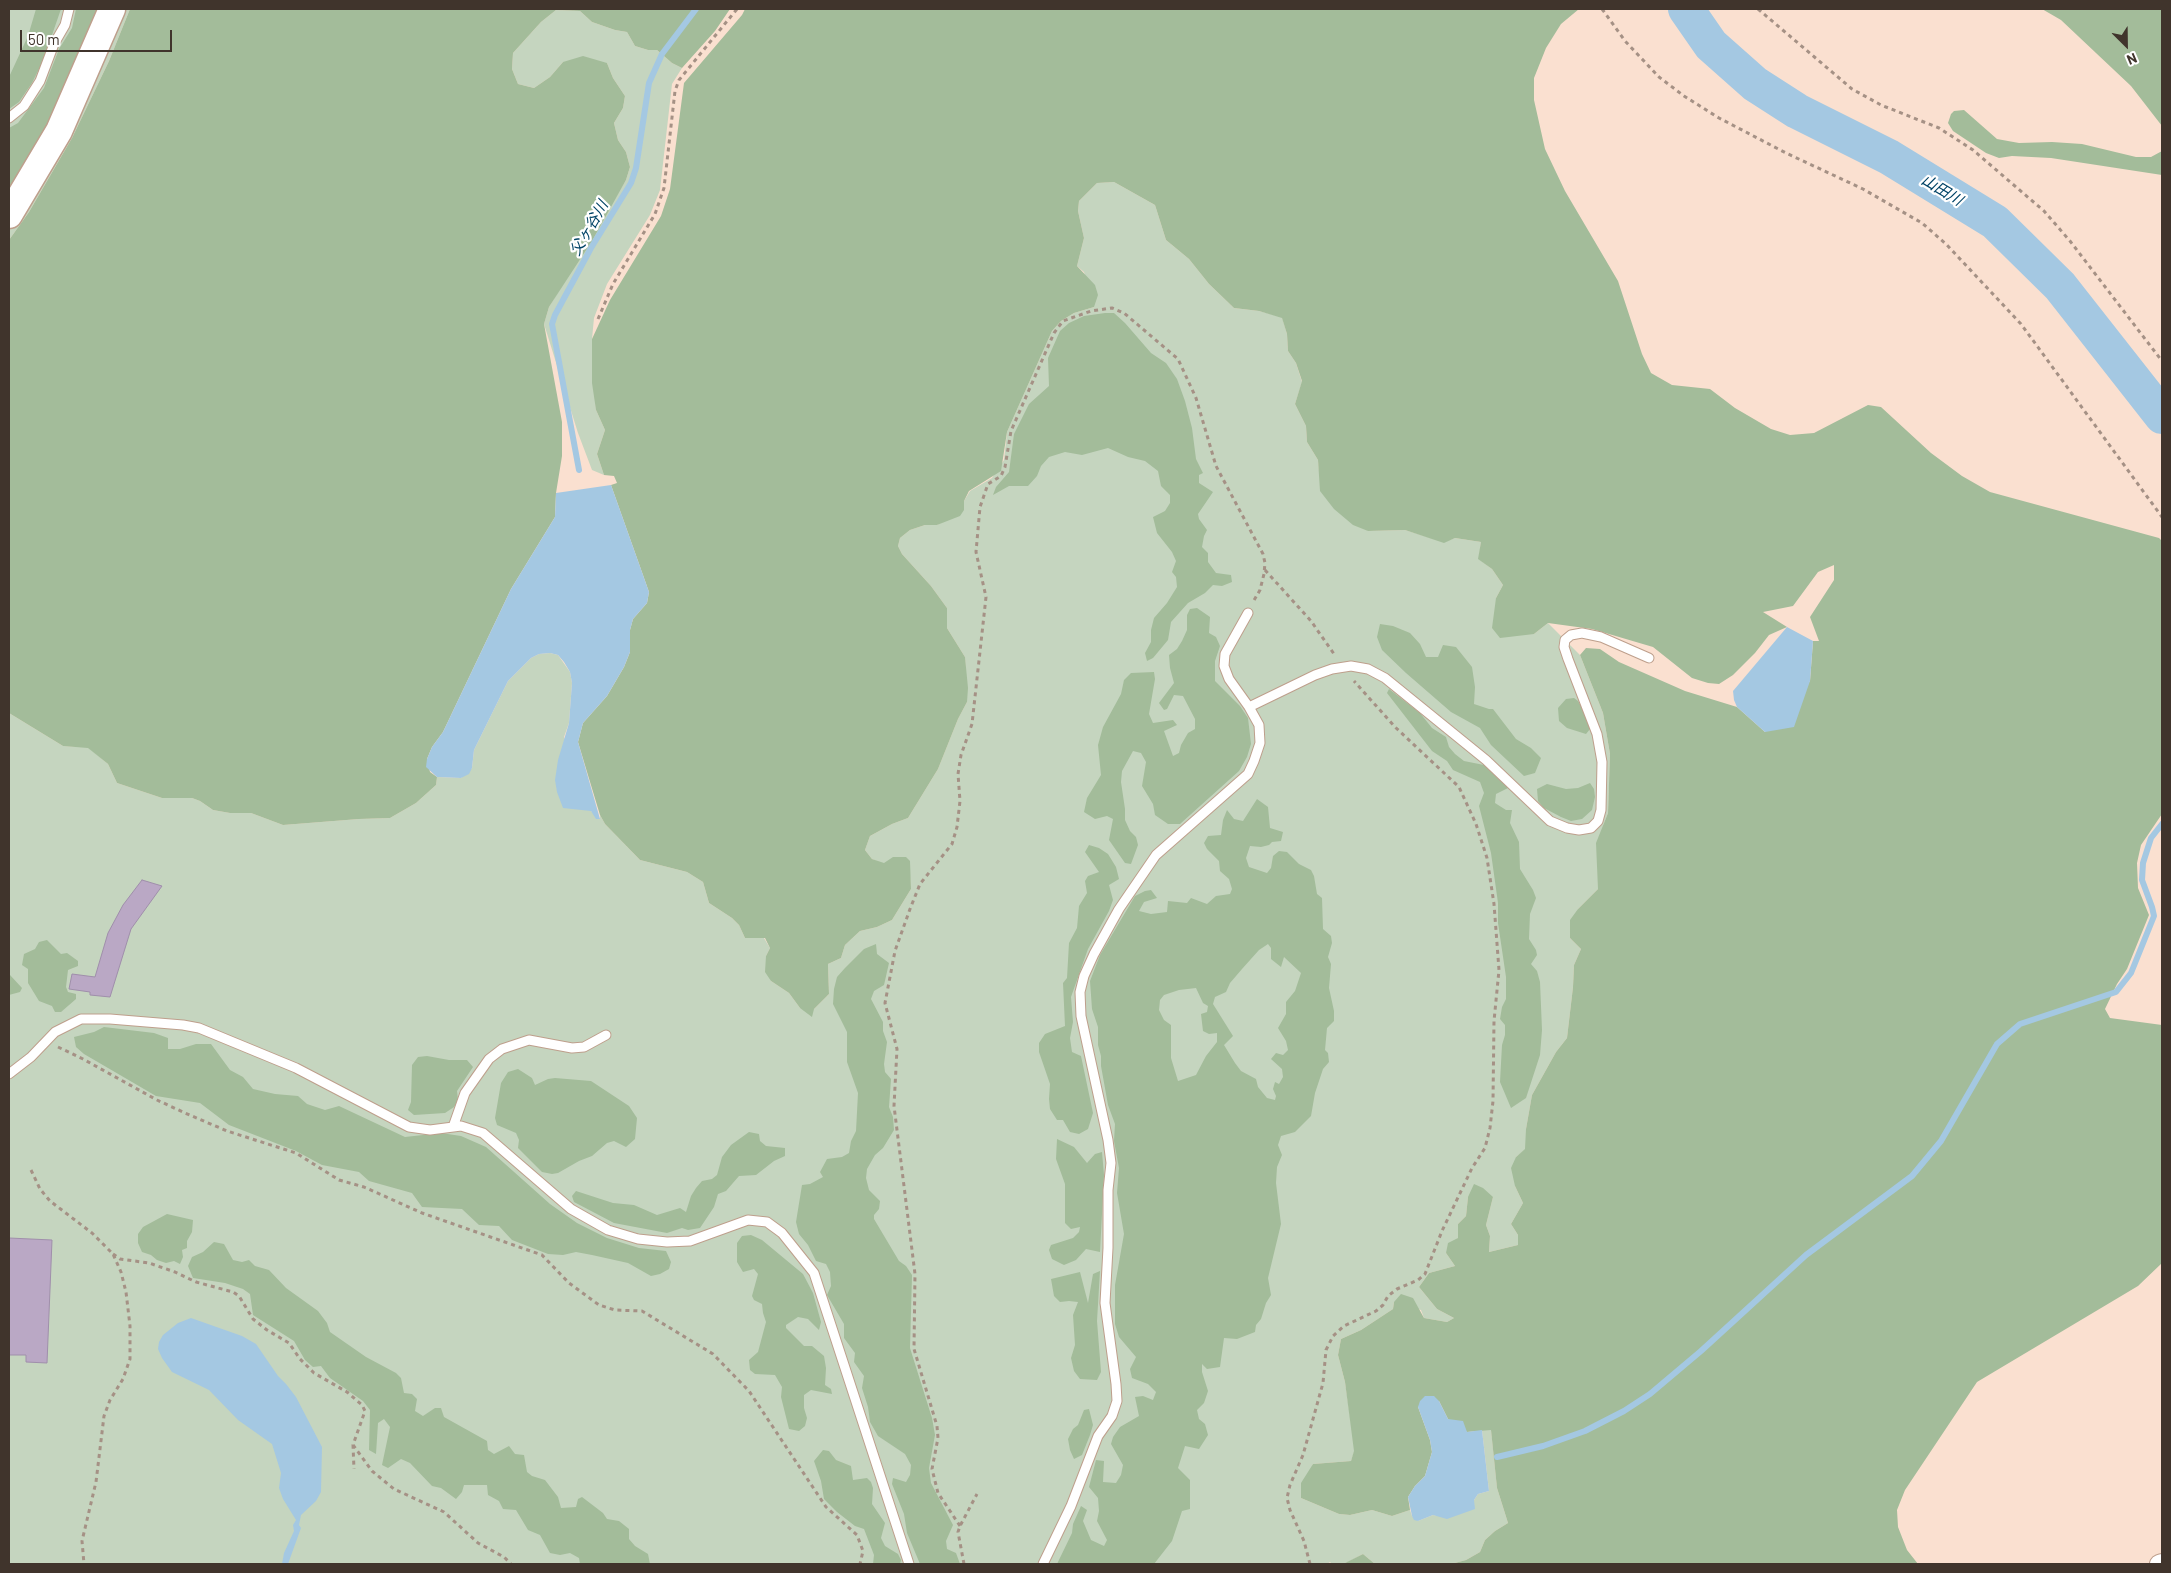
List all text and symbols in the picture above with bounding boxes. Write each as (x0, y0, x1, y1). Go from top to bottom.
scale bar (22, 20, 175, 52)
north arrow (2101, 20, 2151, 70)
text: 50 m (28, 30, 60, 48)
text: N (2124, 50, 2140, 69)
water label: 山田川 (1918, 171, 1966, 209)
water label: 父ヶ谷川 (566, 198, 612, 258)

